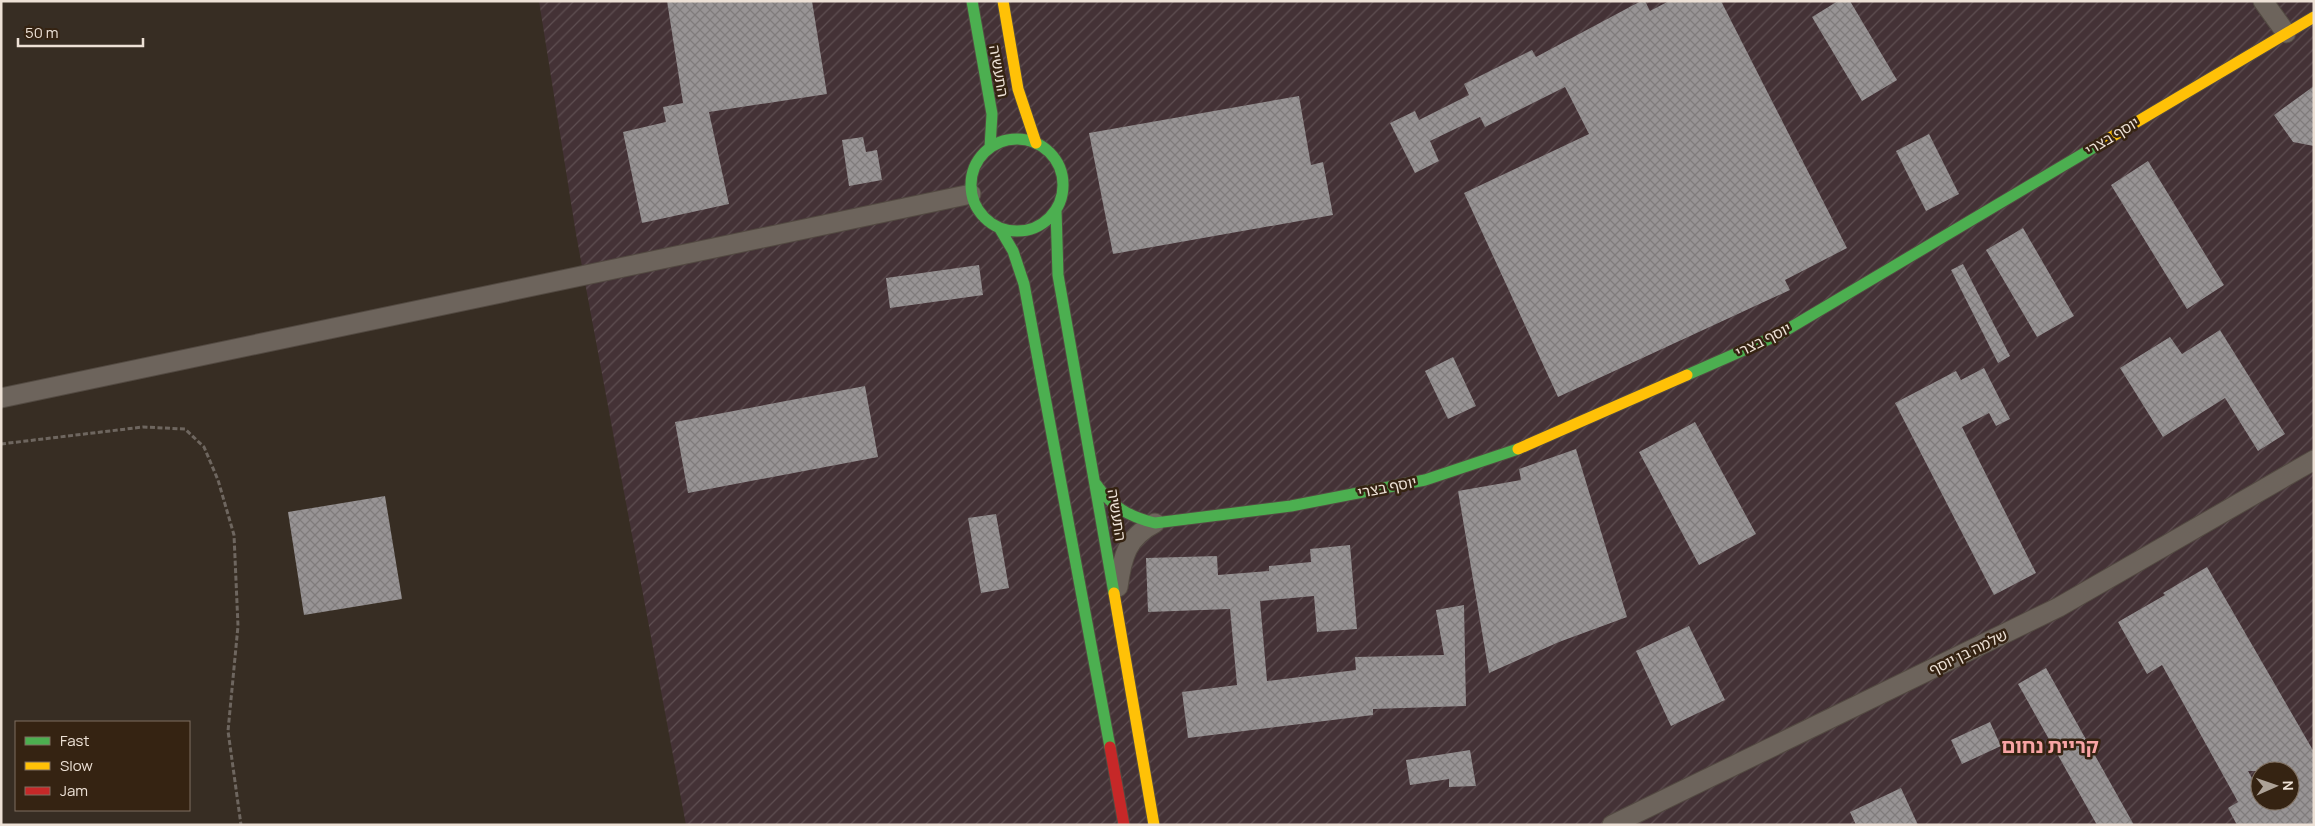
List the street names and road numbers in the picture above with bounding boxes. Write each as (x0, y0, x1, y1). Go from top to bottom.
street label: התעשיה (984, 43, 1014, 99)
street label: יוסף בצרי (2081, 112, 2143, 160)
street label: יוסף בצרי (1732, 318, 1794, 362)
street label: יוסף בצרי (1356, 471, 1418, 503)
street label: התעשיה (1103, 487, 1131, 543)
street label: שלמה בן יוסף (1925, 624, 2011, 680)

